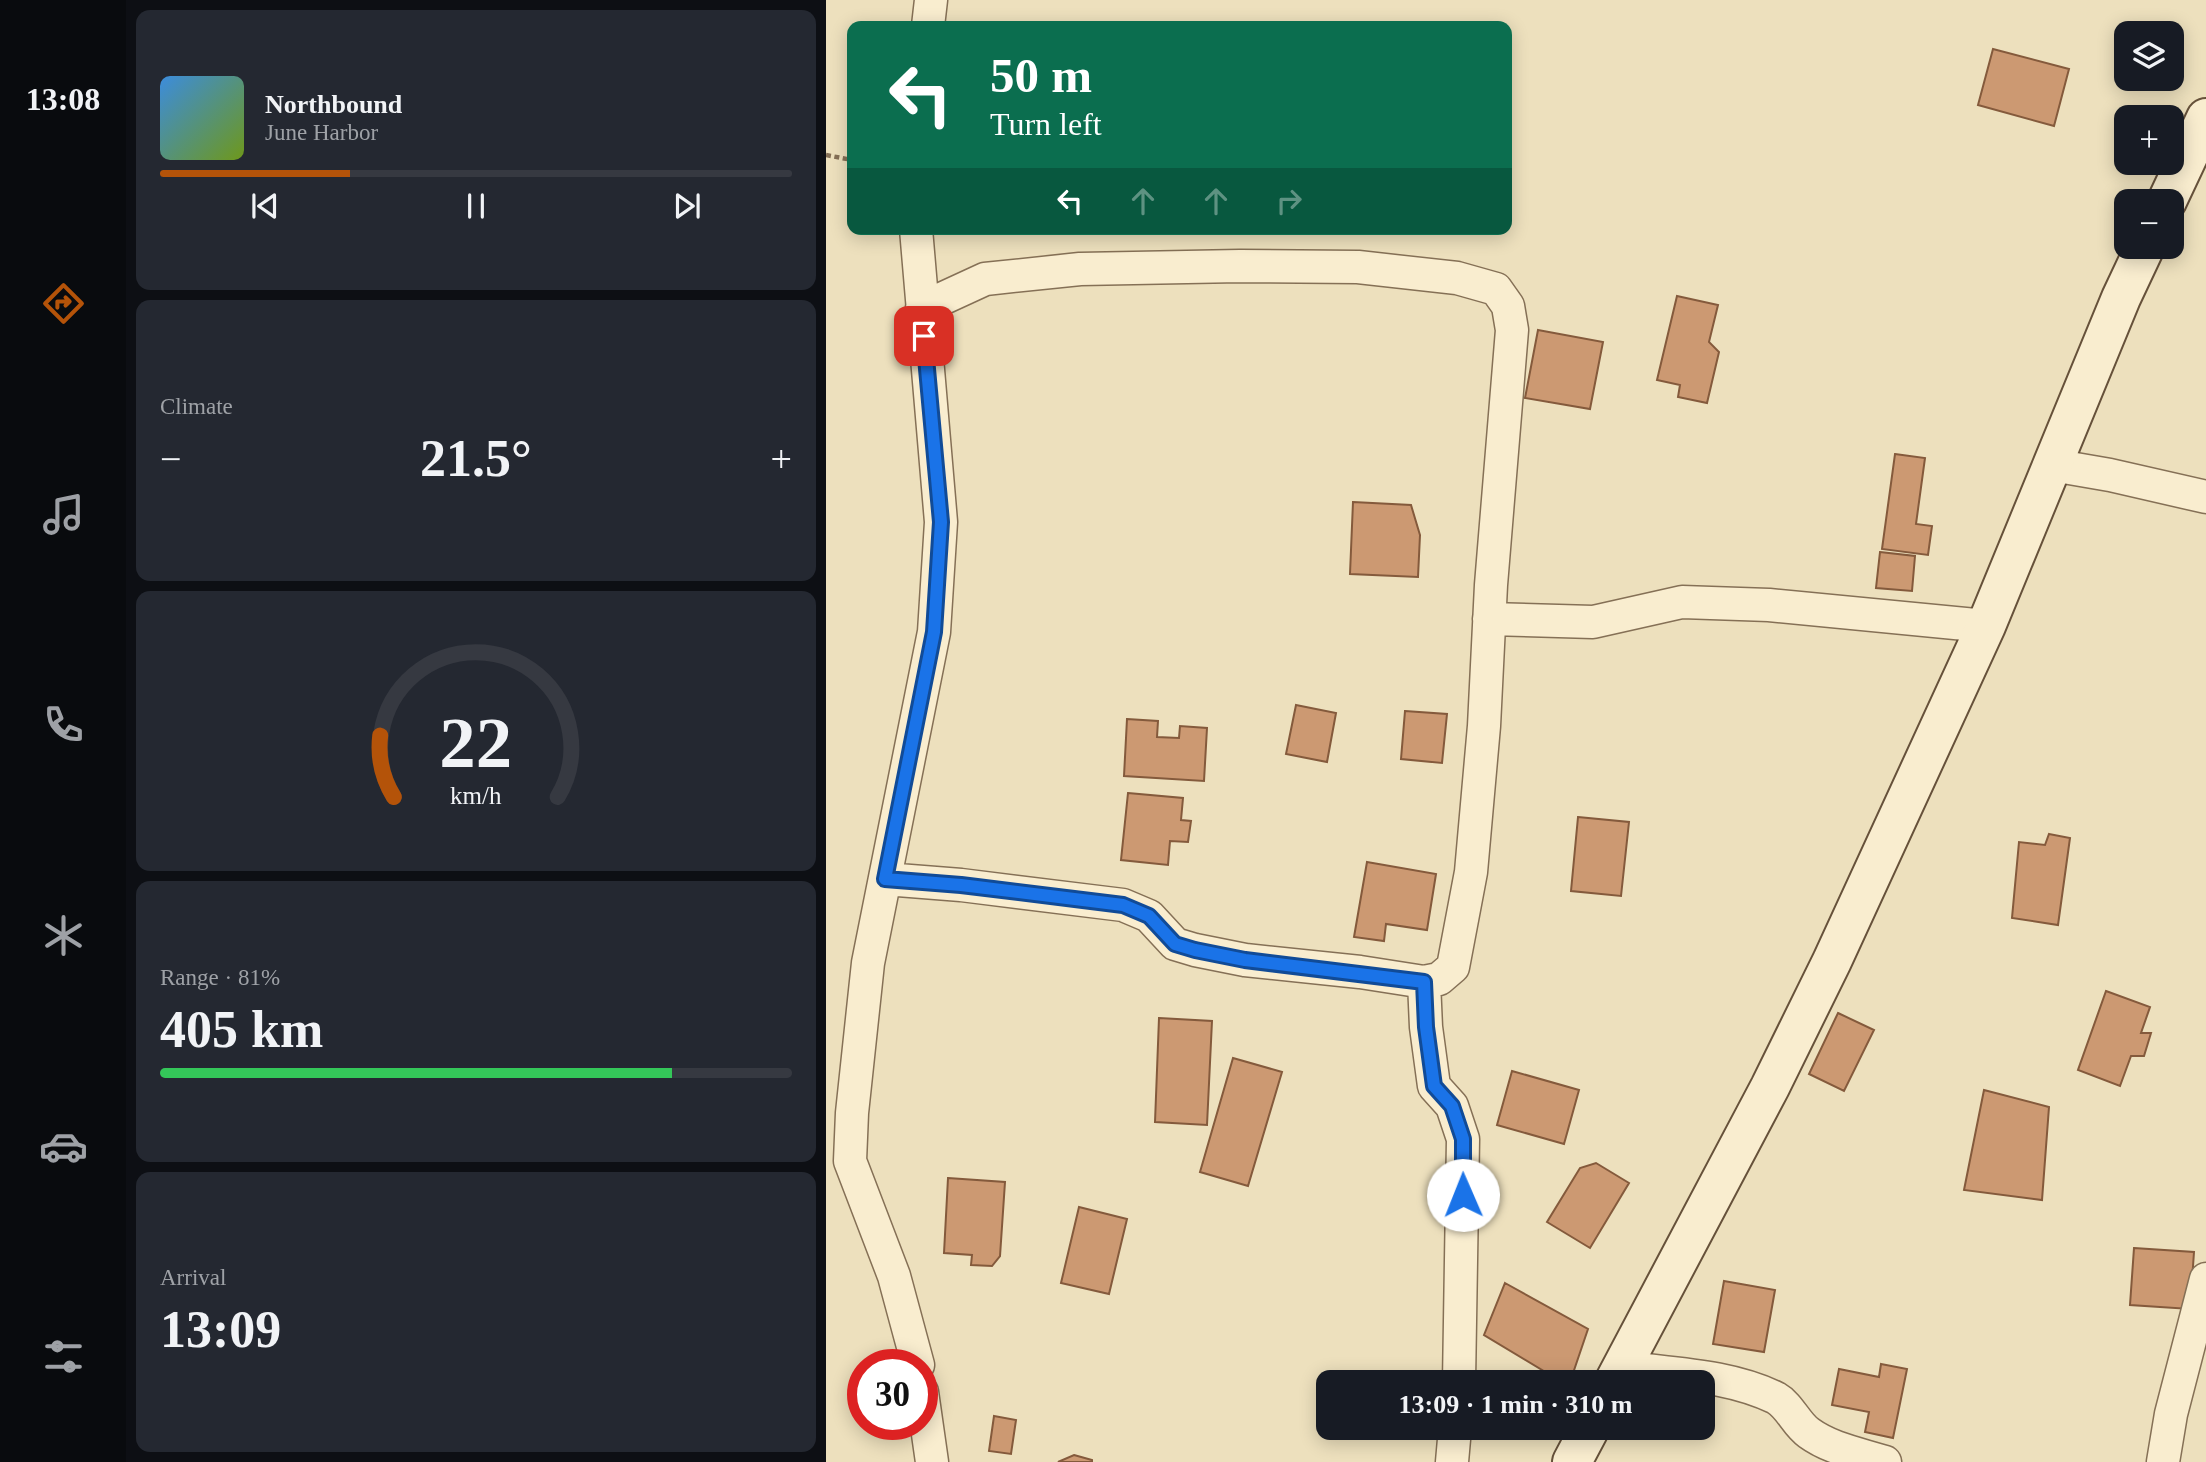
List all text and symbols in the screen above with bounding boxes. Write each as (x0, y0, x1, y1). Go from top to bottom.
map controls (2114, 21, 2184, 259)
button: layers (2114, 21, 2184, 91)
text: 50 m (990, 48, 1092, 103)
icon: left (875, 49, 966, 140)
text: 13:08 (26, 81, 100, 117)
text: Northbound (265, 90, 402, 119)
button: + (2114, 105, 2184, 175)
text: Turn left (990, 106, 1102, 142)
text: June Harbor (265, 120, 378, 145)
icon: left (1051, 182, 1089, 220)
icon: ahead (1124, 182, 1162, 220)
icon: ahead (1197, 182, 1235, 220)
icon: right (1270, 182, 1308, 220)
icon: previous (246, 187, 284, 225)
icon: pause (457, 187, 495, 225)
icon: next (668, 187, 706, 225)
button: − (2114, 189, 2184, 259)
icon: directions (39, 279, 88, 328)
pin (894, 306, 954, 366)
icon: arrive (905, 317, 943, 355)
text: Climate (160, 394, 233, 419)
text: 21.5° (420, 430, 532, 487)
text: − (160, 438, 181, 480)
text: + (771, 438, 792, 480)
icon: music (39, 490, 88, 539)
icon: phone (39, 700, 88, 749)
text: 22 (440, 702, 512, 783)
text: km/h (450, 782, 502, 809)
icon: climate (39, 911, 88, 960)
text: Range · 81% (160, 965, 280, 990)
text: 405 km (160, 1001, 323, 1058)
icon: car (39, 1122, 88, 1171)
position arrow (1426, 1158, 1500, 1232)
text: Arrival (160, 1265, 226, 1290)
text: 13:09 (160, 1301, 281, 1358)
icon: filters (39, 1332, 88, 1381)
speed limit sign: 30 (847, 1349, 938, 1440)
text: 13:09 · 1 min · 310 m (1399, 1390, 1633, 1419)

